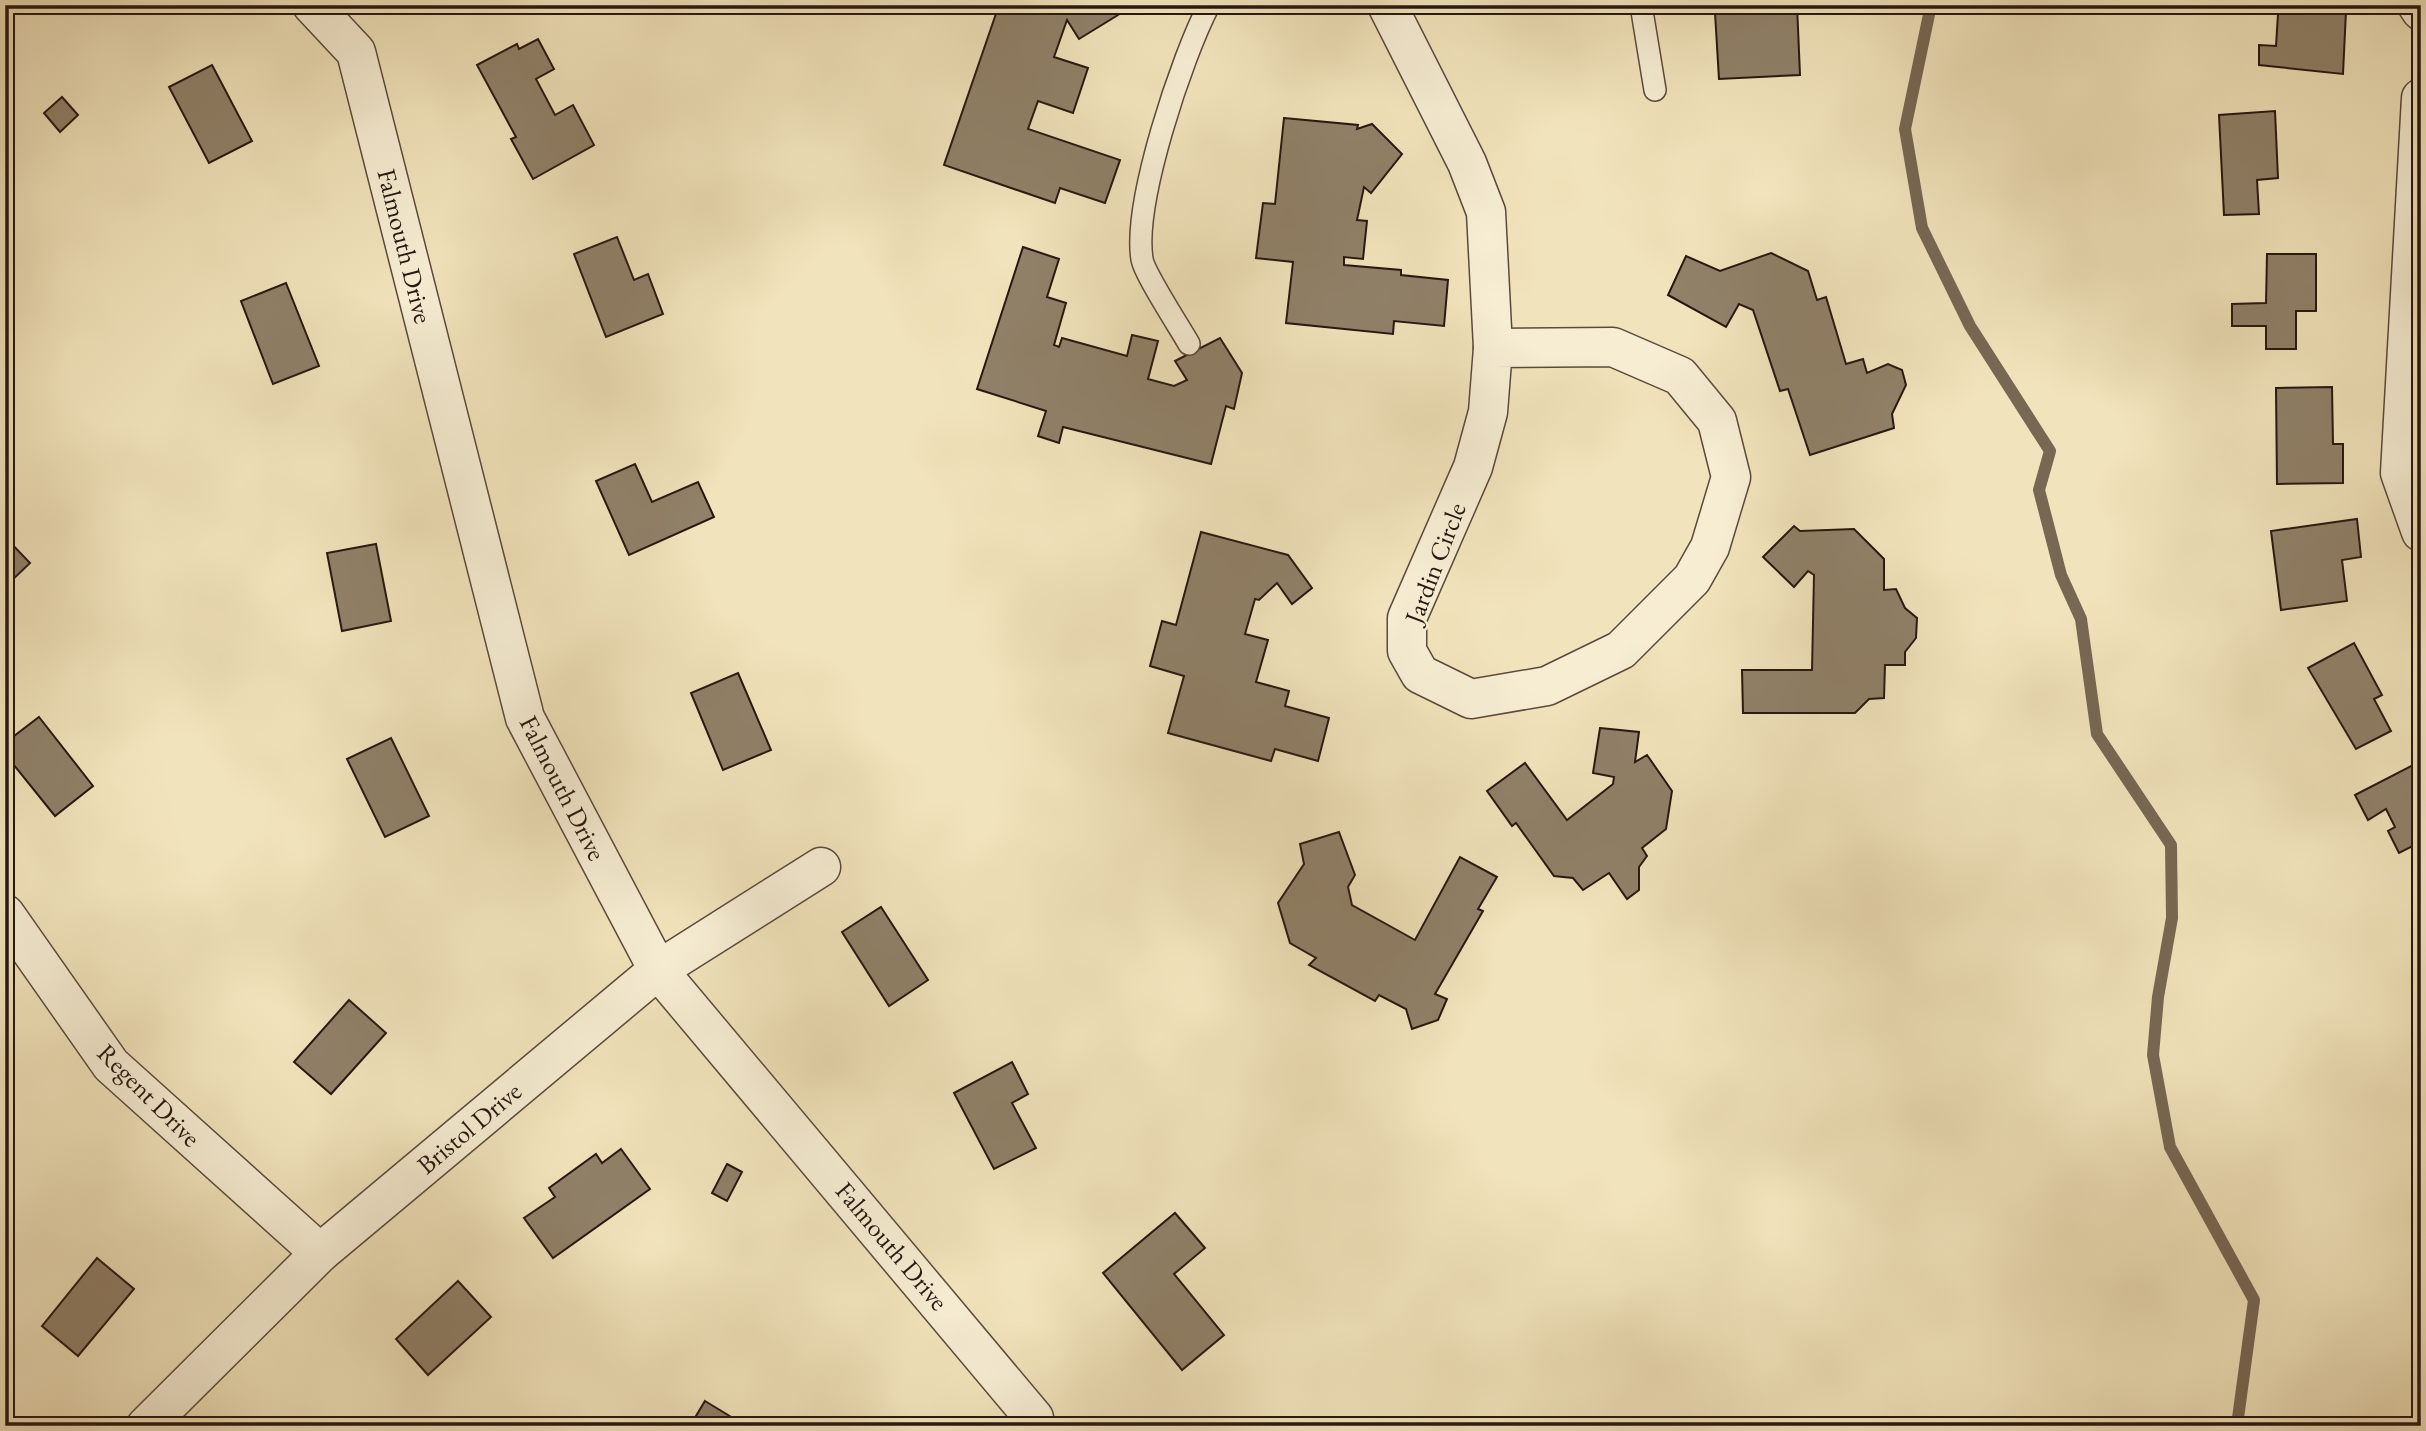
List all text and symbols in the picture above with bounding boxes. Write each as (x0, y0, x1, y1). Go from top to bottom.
street label: Falmouth Drive (369, 165, 441, 327)
street label: Jardin Circle (1396, 498, 1474, 630)
street label: Falmouth Drive (512, 710, 614, 866)
street label: Regent Drive (90, 1036, 208, 1154)
street label: Bristol Drive (410, 1074, 528, 1182)
street label: Falmouth Drive (828, 1174, 956, 1318)

